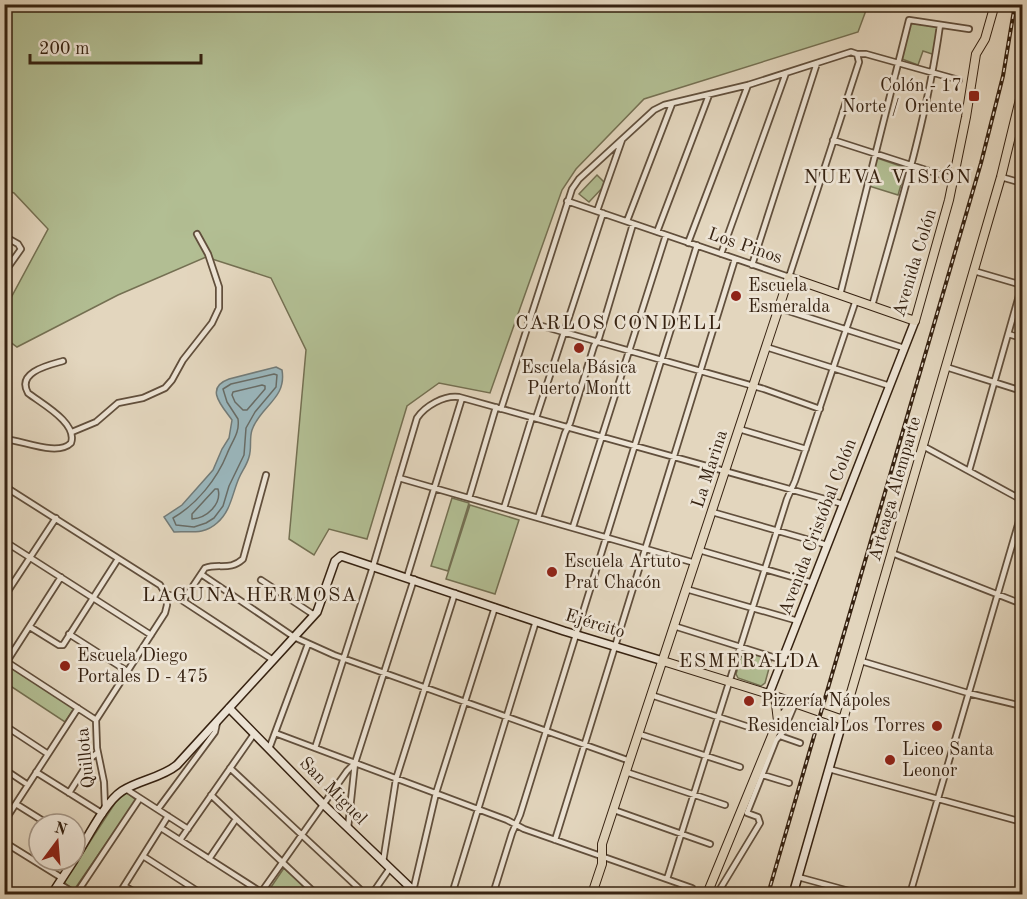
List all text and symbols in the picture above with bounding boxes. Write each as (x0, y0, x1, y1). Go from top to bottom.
scale bar (30, 27, 201, 65)
text: 200 m (39, 40, 90, 58)
place label: Colón - 17 Norte / Oriente (842, 77, 962, 116)
marker: Colón - 17 Norte / Oriente (967, 89, 981, 103)
district label: NUEVA VISIÓN (803, 164, 973, 188)
street label: Avenida Colón (890, 207, 940, 319)
street label: Los Pinos (705, 225, 785, 267)
place label: Escuela Esmeralda (748, 277, 830, 316)
marker: Escuela Esmeralda (729, 289, 743, 303)
district label: CARLOS CONDELL (515, 314, 723, 334)
marker: Escuela Básica Puerto Montt (572, 341, 586, 355)
place label: Escuela Básica Puerto Montt (521, 359, 637, 398)
street label: Arteaga Alemparte (866, 415, 924, 563)
street label: La Marina (689, 428, 731, 510)
street label: Avenida Cristóbal Colón (776, 436, 860, 618)
place label: Escuela Artuto Prat Chacón (564, 553, 681, 592)
marker: Escuela Artuto Prat Chacón (545, 565, 559, 579)
district label: LAGUNA HERMOSA (142, 586, 358, 606)
street label: Ejército (563, 606, 627, 642)
place label: Escuela Diego Portales D - 475 (77, 647, 208, 686)
district label: ESMERALDA (679, 652, 821, 672)
marker: Escuela Diego Portales D - 475 (58, 659, 72, 673)
place label: Pizzería Nápoles (761, 692, 891, 710)
marker: Pizzería Nápoles (742, 694, 756, 708)
place label: Residencial Los Torres (747, 717, 925, 735)
marker: Residencial Los Torres (930, 719, 944, 733)
street label: Quillota (74, 727, 98, 789)
place label: Liceo Santa Leonor (902, 741, 994, 780)
marker: Liceo Santa Leonor (883, 753, 897, 767)
street label: San Miguel (296, 754, 370, 828)
north arrow (27, 812, 87, 872)
text: N (52, 820, 69, 839)

